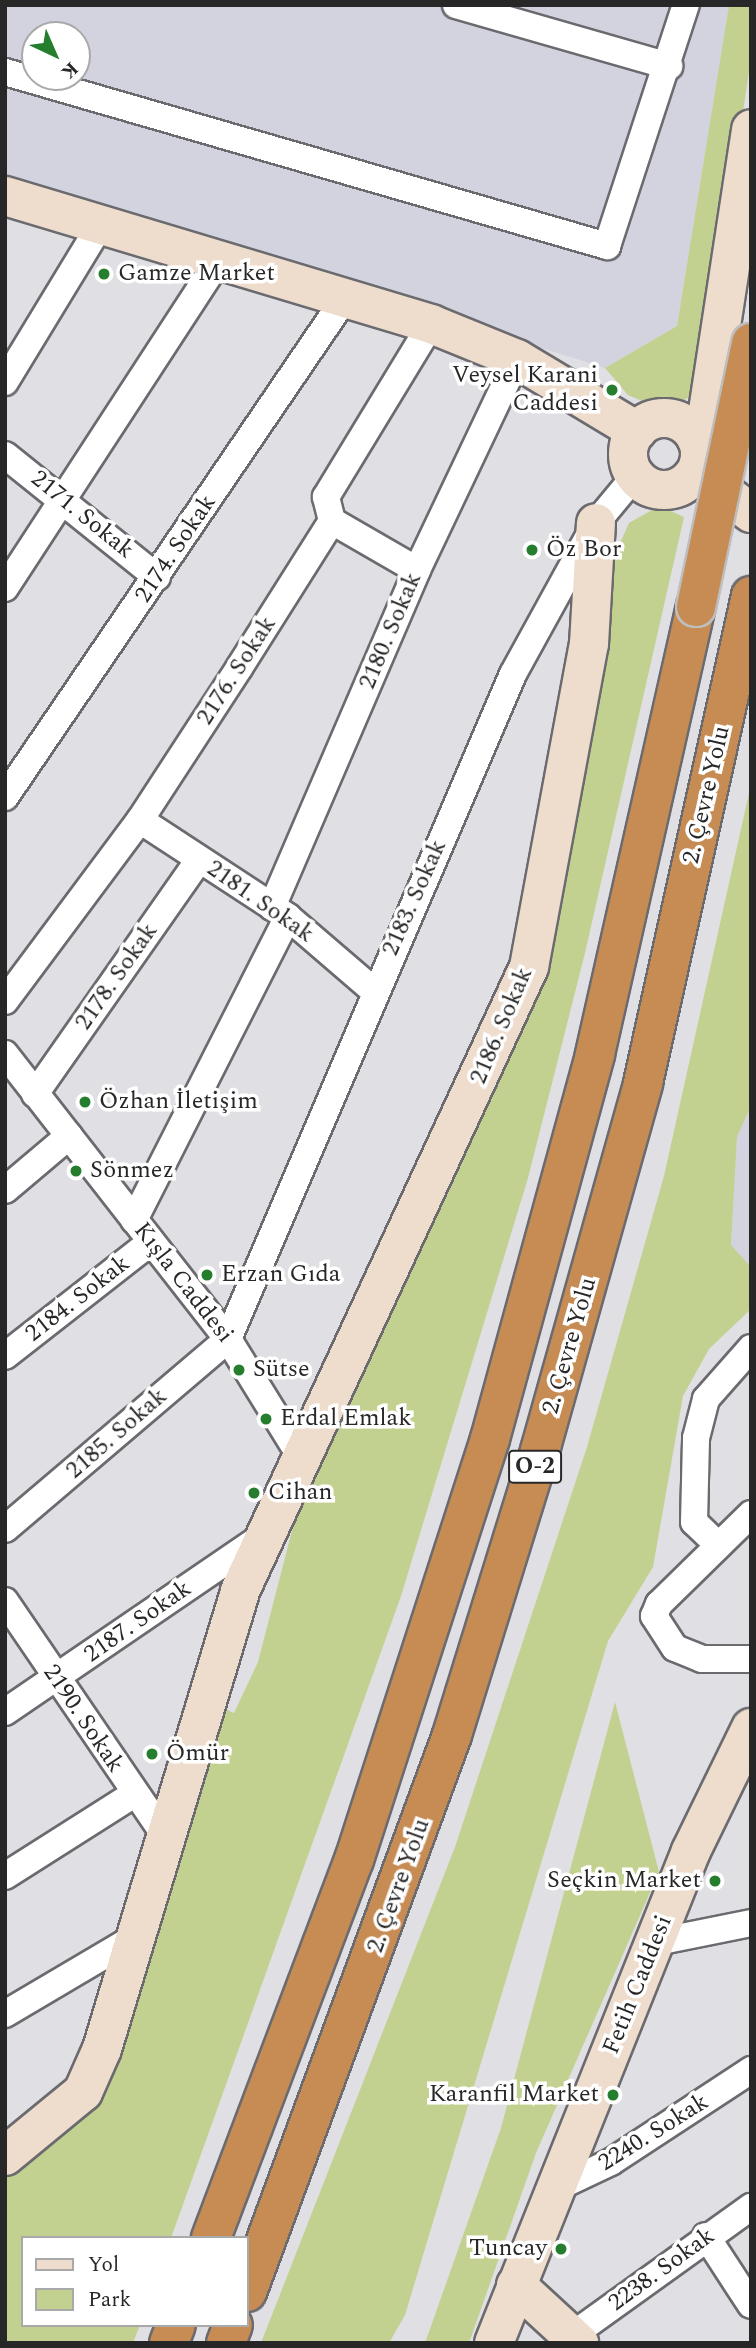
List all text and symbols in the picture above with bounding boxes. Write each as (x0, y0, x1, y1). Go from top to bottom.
north arrow (21, 21, 91, 91)
text: K (54, 54, 85, 86)
place label: Gamze Market (118, 260, 275, 288)
marker: Gamze Market (96, 266, 112, 282)
place label: Veysel Karani Caddesi (452, 362, 598, 418)
marker: Veysel Karani Caddesi (604, 382, 620, 398)
street label: 2171. Sokak (25, 465, 139, 565)
street label: 2174. Sokak (129, 489, 223, 609)
place label: Öz Bor (546, 536, 621, 564)
marker: Öz Bor (524, 542, 540, 558)
street label: 2180. Sokak (353, 568, 429, 694)
street label: 2176. Sokak (191, 611, 283, 731)
street label: 2. Çevre Yolu (677, 723, 737, 867)
street label: 2183. Sokak (377, 835, 453, 961)
street label: 2181. Sokak (201, 855, 319, 949)
street label: 2178. Sokak (70, 918, 164, 1036)
street label: 2186. Sokak (464, 963, 540, 1089)
place label: Özhan İletişim (99, 1088, 258, 1116)
marker: Özhan İletişim (77, 1094, 93, 1110)
place label: Sönmez (90, 1157, 174, 1185)
marker: Sönmez (68, 1163, 84, 1179)
street label: Kışla Caddesi (127, 1217, 239, 1349)
street label: 2184. Sokak (20, 1249, 136, 1349)
place label: Erzan Gıda (221, 1261, 341, 1289)
marker: Erzan Gıda (199, 1267, 215, 1283)
street label: 2. Çevre Yolu (537, 1274, 603, 1418)
place label: Sütse (253, 1356, 310, 1384)
marker: Sütse (231, 1362, 247, 1378)
street label: 2185. Sokak (61, 1382, 173, 1486)
place label: Erdal Emlak (280, 1405, 412, 1433)
marker: Erdal Emlak (258, 1411, 274, 1427)
road number: O-2 (507, 1448, 563, 1486)
place label: Cihan (268, 1479, 332, 1507)
marker: Cihan (246, 1485, 262, 1501)
street label: 2187. Sokak (79, 1575, 197, 1669)
street label: 2190. Sokak (36, 1659, 130, 1779)
place label: Ömür (166, 1740, 229, 1768)
marker: Ömür (144, 1746, 160, 1762)
street label: 2. Çevre Yolu (361, 1815, 437, 1957)
place label: Seçkin Market (547, 1867, 701, 1895)
marker: Seçkin Market (707, 1873, 723, 1889)
street label: Fetih Caddesi (597, 1911, 679, 2059)
place label: Karanfil Market (429, 2081, 599, 2109)
marker: Karanfil Market (605, 2087, 621, 2103)
street label: 2240. Sokak (594, 2088, 714, 2178)
street label: 2238. Sokak (603, 2222, 721, 2318)
place label: Tuncay (469, 2235, 547, 2263)
legend (21, 2236, 248, 2327)
marker: Tuncay (553, 2241, 569, 2257)
text: Yol (88, 2249, 119, 2281)
text: Park (88, 2284, 131, 2316)

